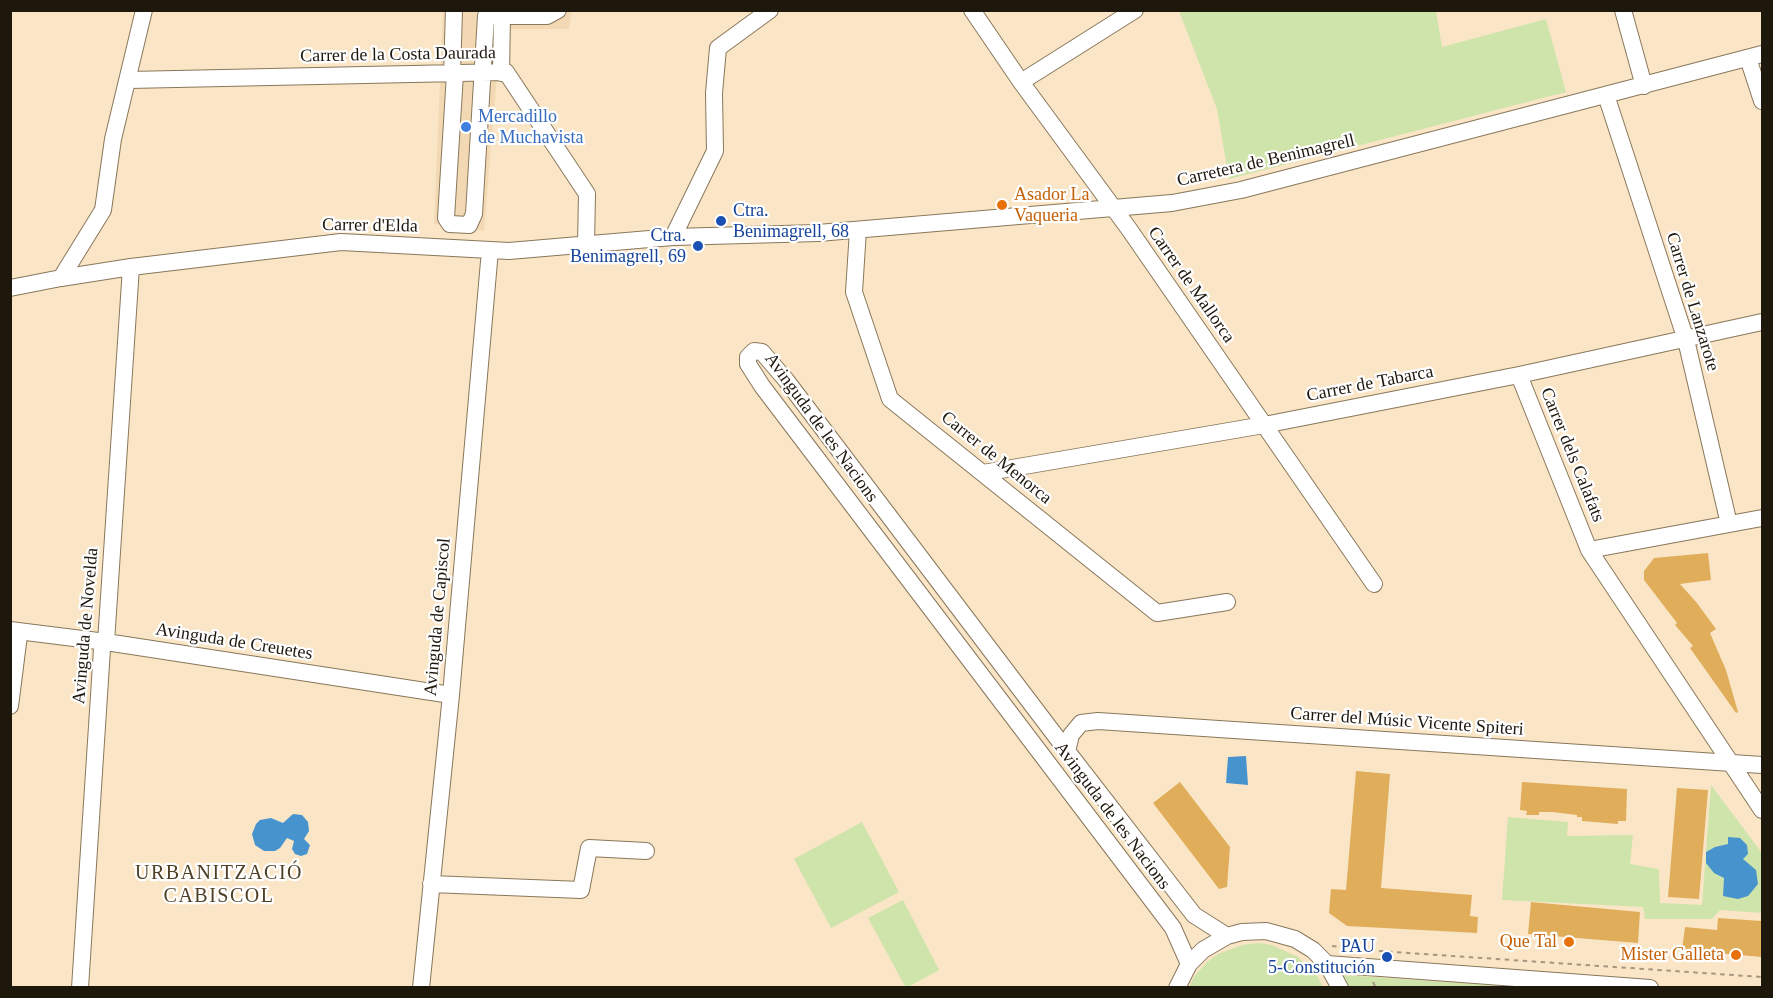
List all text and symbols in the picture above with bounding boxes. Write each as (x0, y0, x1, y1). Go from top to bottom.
street label: Carrer de la Costa Daurada (300, 42, 496, 68)
place label: Mercadillo de Muchavista (478, 106, 583, 148)
marker: Mercadillo de Muchavista (459, 120, 473, 134)
street label: Carretera de Benimagrell (1175, 130, 1357, 192)
place label: Asador La Vaqueria (1014, 184, 1089, 226)
marker: Asador La Vaqueria (995, 198, 1009, 212)
place label: Ctra. Benimagrell, 68 (733, 200, 849, 242)
street label: Carrer d'Elda (322, 214, 418, 238)
marker: Ctra. Benimagrell, 68 (714, 214, 728, 228)
street label: Carrer de Mallorca (1143, 223, 1239, 347)
place label: Ctra. Benimagrell, 69 (570, 225, 686, 268)
street label: Carrer de Lanzarote (1661, 230, 1723, 374)
marker: Ctra. Benimagrell, 69 (691, 239, 705, 253)
street label: Avinguda de les Nacions (760, 349, 882, 507)
street label: Carrer de Tabarca (1305, 361, 1435, 407)
street label: Carrer dels Calafats (1535, 385, 1609, 525)
street label: Carrer de Menorca (936, 407, 1056, 509)
street label: Avinguda de Capiscol (420, 537, 456, 697)
street label: Avinguda de Novelda (68, 547, 104, 705)
street label: Avinguda de Creuetes (154, 619, 314, 665)
street label: Carrer del Músic Vicente Spiteri (1290, 703, 1524, 741)
street label: Avinguda de les Nacions (1049, 738, 1175, 894)
district label: URBANITZACIÓ CABISCOL (135, 862, 303, 909)
place label: Que Tal (1500, 931, 1557, 953)
marker: Que Tal (1562, 935, 1576, 949)
place label: PAU 5-Constitución (1268, 936, 1375, 978)
place label: Mister Galleta (1621, 944, 1724, 966)
marker: Mister Galleta (1729, 948, 1743, 962)
marker: PAU 5-Constitución (1380, 950, 1394, 964)

